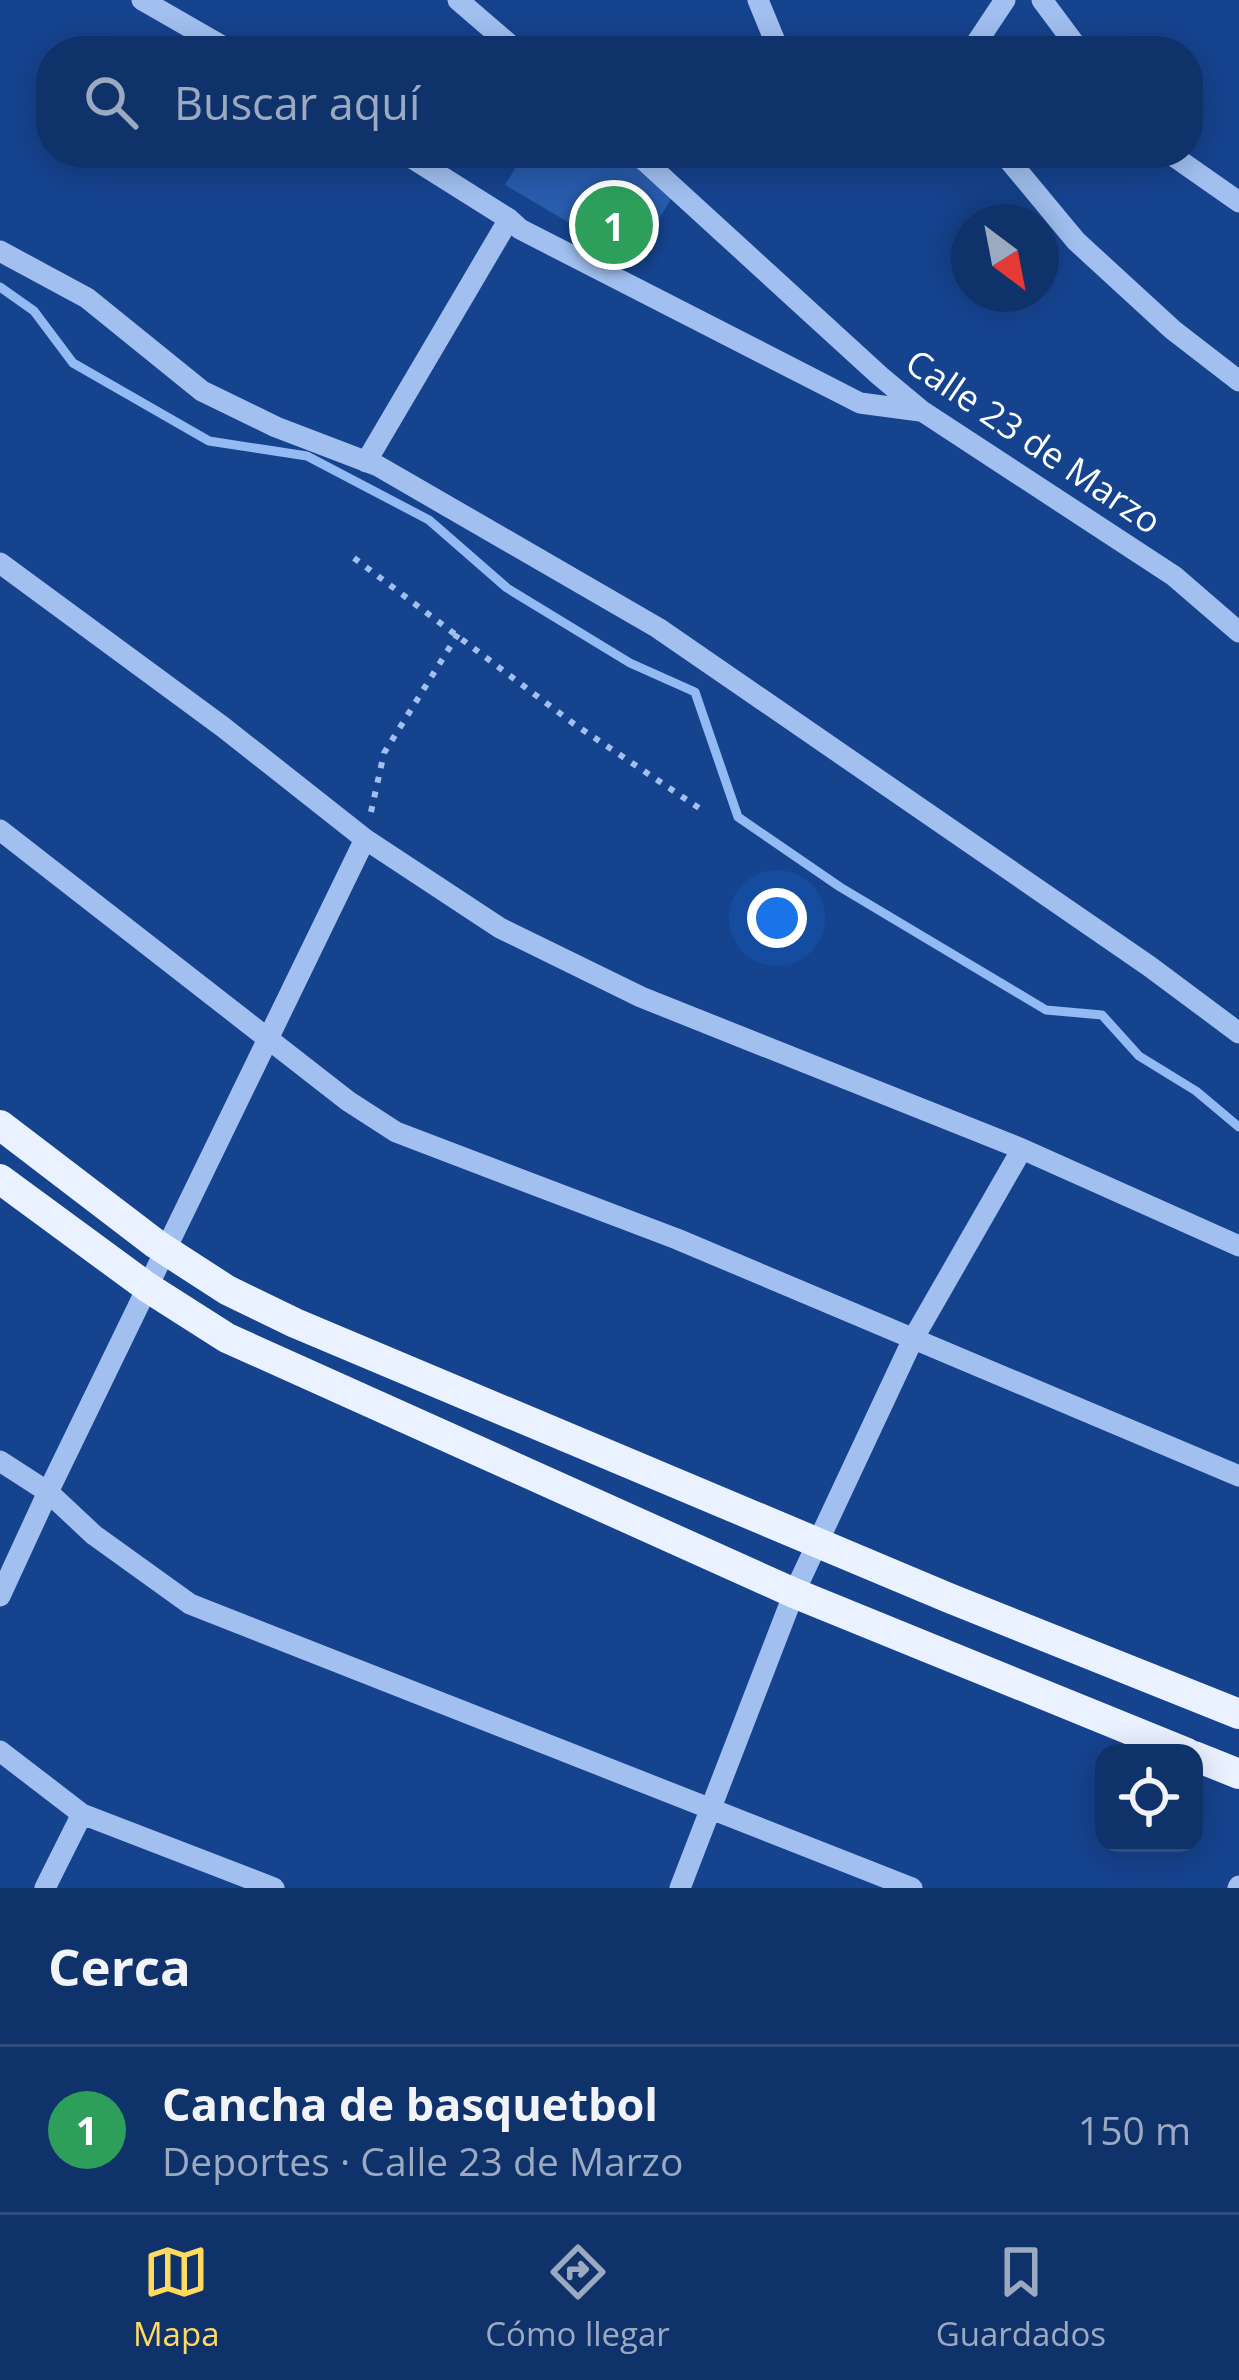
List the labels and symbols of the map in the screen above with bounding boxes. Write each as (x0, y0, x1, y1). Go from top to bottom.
pin: 1 (575, 180, 653, 270)
north arrow (951, 204, 1059, 312)
street label: Calle 23 de Marzo (897, 337, 1171, 545)
your location (747, 888, 807, 948)

